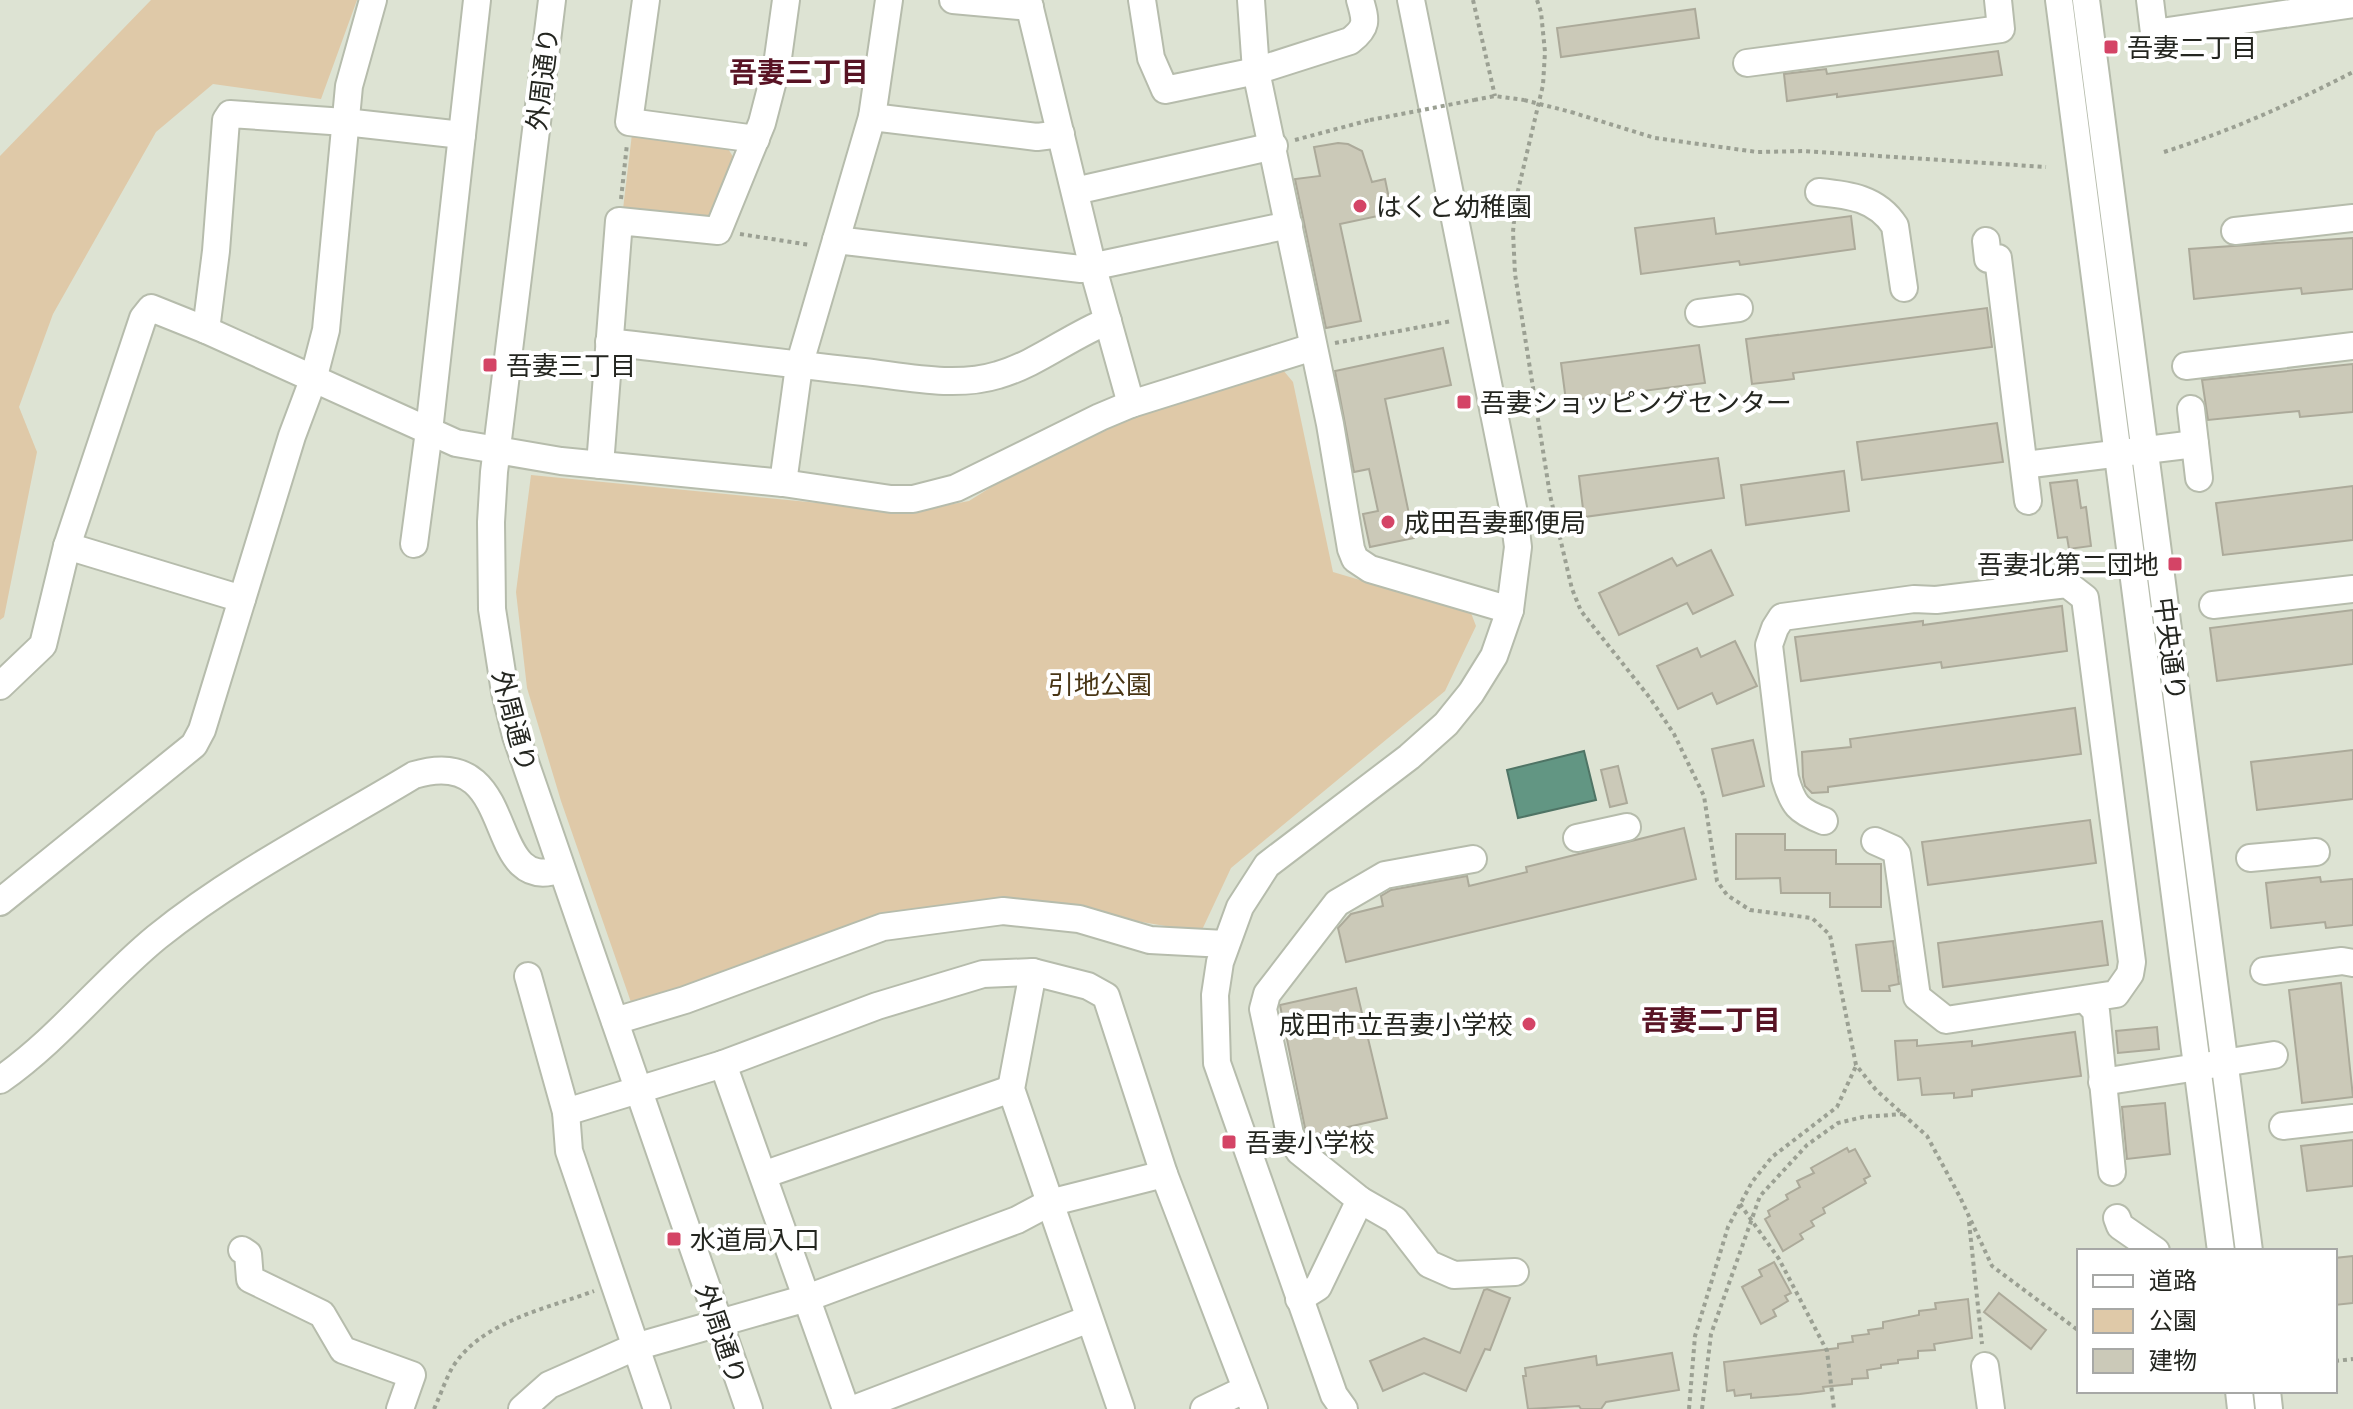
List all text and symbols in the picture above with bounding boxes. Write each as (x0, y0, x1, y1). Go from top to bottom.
street label: 外周通り (518, 25, 566, 133)
place label: 吾妻二丁目 (2127, 29, 2257, 65)
marker: 吾妻二丁目 (2102, 38, 2120, 56)
district label: 吾妻三丁目 (729, 52, 869, 90)
place label: はくと幼稚園 (1376, 188, 1532, 224)
marker: はくと幼稚園 (1351, 197, 1369, 215)
place label: 吾妻三丁目 (506, 347, 636, 383)
marker: 吾妻三丁目 (481, 356, 499, 374)
place label: 吾妻ショッピングセンター (1480, 384, 1792, 420)
marker: 吾妻ショッピングセンター (1455, 393, 1473, 411)
place label: 成田吾妻郵便局 (1404, 504, 1586, 540)
marker: 成田吾妻郵便局 (1379, 513, 1397, 531)
place label: 吾妻北第二団地 (1977, 546, 2159, 582)
marker: 吾妻北第二団地 (2166, 555, 2184, 573)
street label: 中央通り (2147, 595, 2195, 703)
street label: 外周通り (484, 666, 546, 776)
park label: 引地公園 (1048, 666, 1152, 702)
district label: 吾妻二丁目 (1641, 1000, 1781, 1038)
place label: 成田市立吾妻小学校 (1279, 1006, 1513, 1042)
marker: 成田市立吾妻小学校 (1520, 1015, 1538, 1033)
place label: 吾妻小学校 (1245, 1124, 1375, 1160)
marker: 吾妻小学校 (1220, 1133, 1238, 1151)
place label: 水道局入口 (690, 1221, 820, 1257)
marker: 水道局入口 (665, 1230, 683, 1248)
legend (2077, 1249, 2337, 1393)
text: 道路 (2149, 1263, 2197, 1296)
street label: 外周通り (688, 1279, 756, 1389)
text: 公園 (2149, 1303, 2197, 1336)
text: 建物 (2149, 1343, 2197, 1376)

